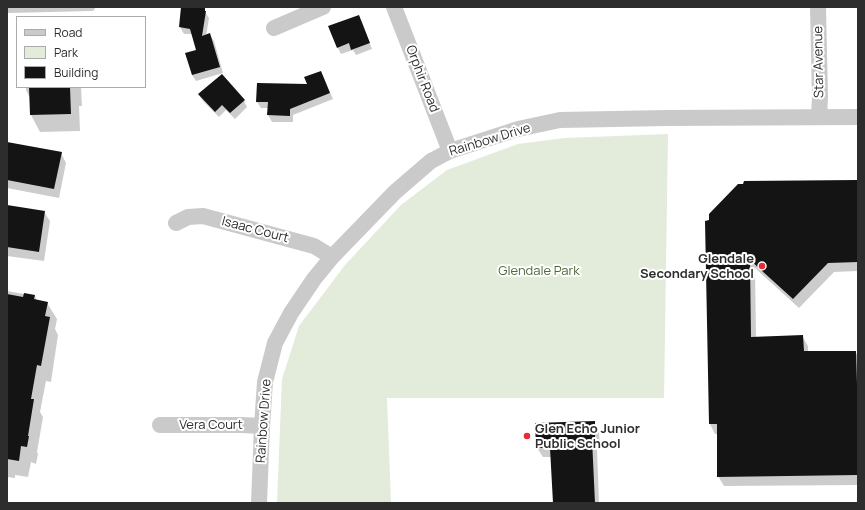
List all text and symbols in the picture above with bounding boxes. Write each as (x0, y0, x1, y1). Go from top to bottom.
legend (16, 16, 146, 88)
text: Road (54, 24, 82, 41)
street label: Star Avenue (811, 26, 827, 98)
street label: Orphir Road (402, 43, 442, 115)
text: Park (54, 44, 78, 61)
text: Building (54, 64, 98, 81)
street label: Rainbow Drive (447, 120, 533, 160)
street label: Isaac Court (220, 214, 290, 246)
place label: Glendale Secondary School (640, 251, 754, 282)
marker: Glendale Secondary School (757, 261, 767, 271)
park label: Glendale Park (498, 263, 580, 279)
street label: Rainbow Drive (253, 378, 275, 464)
street label: Vera Court (179, 417, 243, 433)
place label: Glen Echo Junior Public School (535, 421, 640, 452)
marker: Glen Echo Junior Public School (522, 431, 532, 441)

